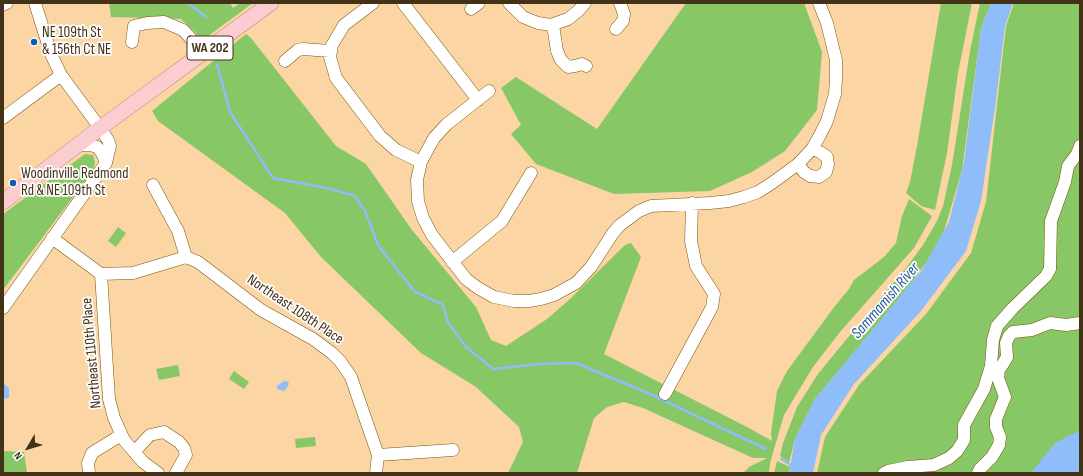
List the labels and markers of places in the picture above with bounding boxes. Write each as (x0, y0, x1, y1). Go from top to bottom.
place label: NE 109th St & 156th Ct NE (42, 24, 111, 59)
marker: NE 109th St & 156th Ct NE (29, 37, 39, 47)
place label: Woodinville Redmond Rd & NE 109th St (21, 165, 129, 200)
marker: Woodinville Redmond Rd & NE 109th St (8, 178, 18, 188)

